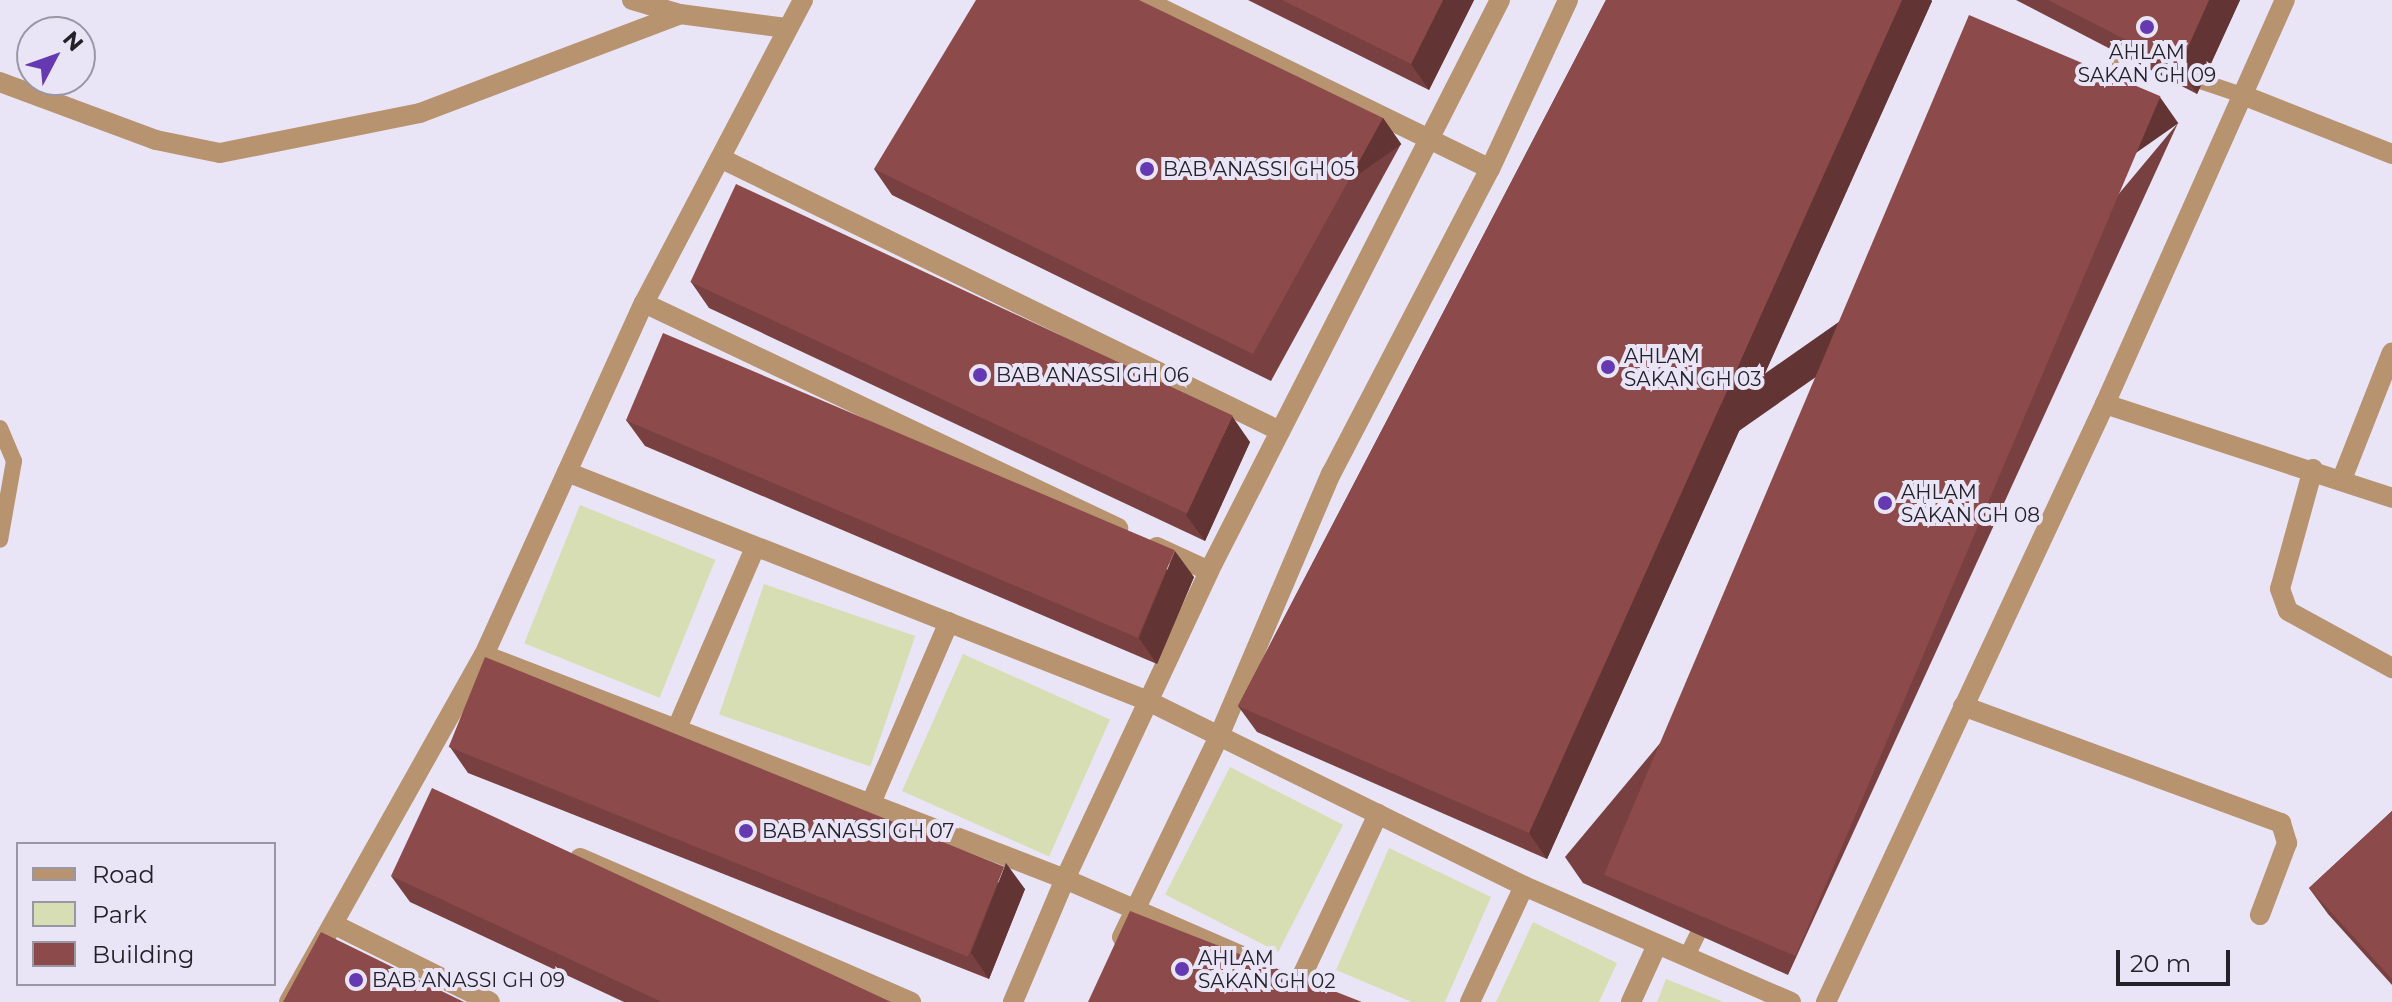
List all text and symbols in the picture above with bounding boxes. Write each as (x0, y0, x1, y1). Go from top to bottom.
north arrow (16, 16, 96, 96)
marker: AHLAM SAKAN GH 09 (2138, 18, 2156, 36)
text: N (57, 26, 89, 57)
place label: AHLAM SAKAN GH 09 (2078, 40, 2216, 87)
place label: BAB ANASSI GH 05 (1163, 157, 1355, 181)
marker: BAB ANASSI GH 05 (1138, 160, 1156, 178)
place label: AHLAM SAKAN GH 03 (1624, 344, 1761, 391)
marker: AHLAM SAKAN GH 03 (1599, 358, 1617, 376)
place label: BAB ANASSI GH 06 (996, 363, 1189, 387)
marker: BAB ANASSI GH 06 (971, 366, 989, 384)
place label: AHLAM SAKAN GH 08 (1901, 480, 2040, 527)
marker: AHLAM SAKAN GH 08 (1876, 494, 1894, 512)
place label: BAB ANASSI GH 07 (762, 819, 954, 843)
marker: BAB ANASSI GH 07 (737, 822, 755, 840)
legend (16, 842, 276, 986)
text: Road (92, 860, 155, 889)
text: Park (92, 900, 147, 929)
scale bar (2120, 934, 2234, 984)
text: Building (92, 940, 195, 969)
place label: AHLAM SAKAN GH 02 (1198, 946, 1336, 993)
text: 20 m (2130, 949, 2191, 978)
marker: AHLAM SAKAN GH 02 (1173, 960, 1191, 978)
place label: BAB ANASSI GH 09 (372, 968, 565, 992)
marker: BAB ANASSI GH 09 (347, 971, 365, 989)

